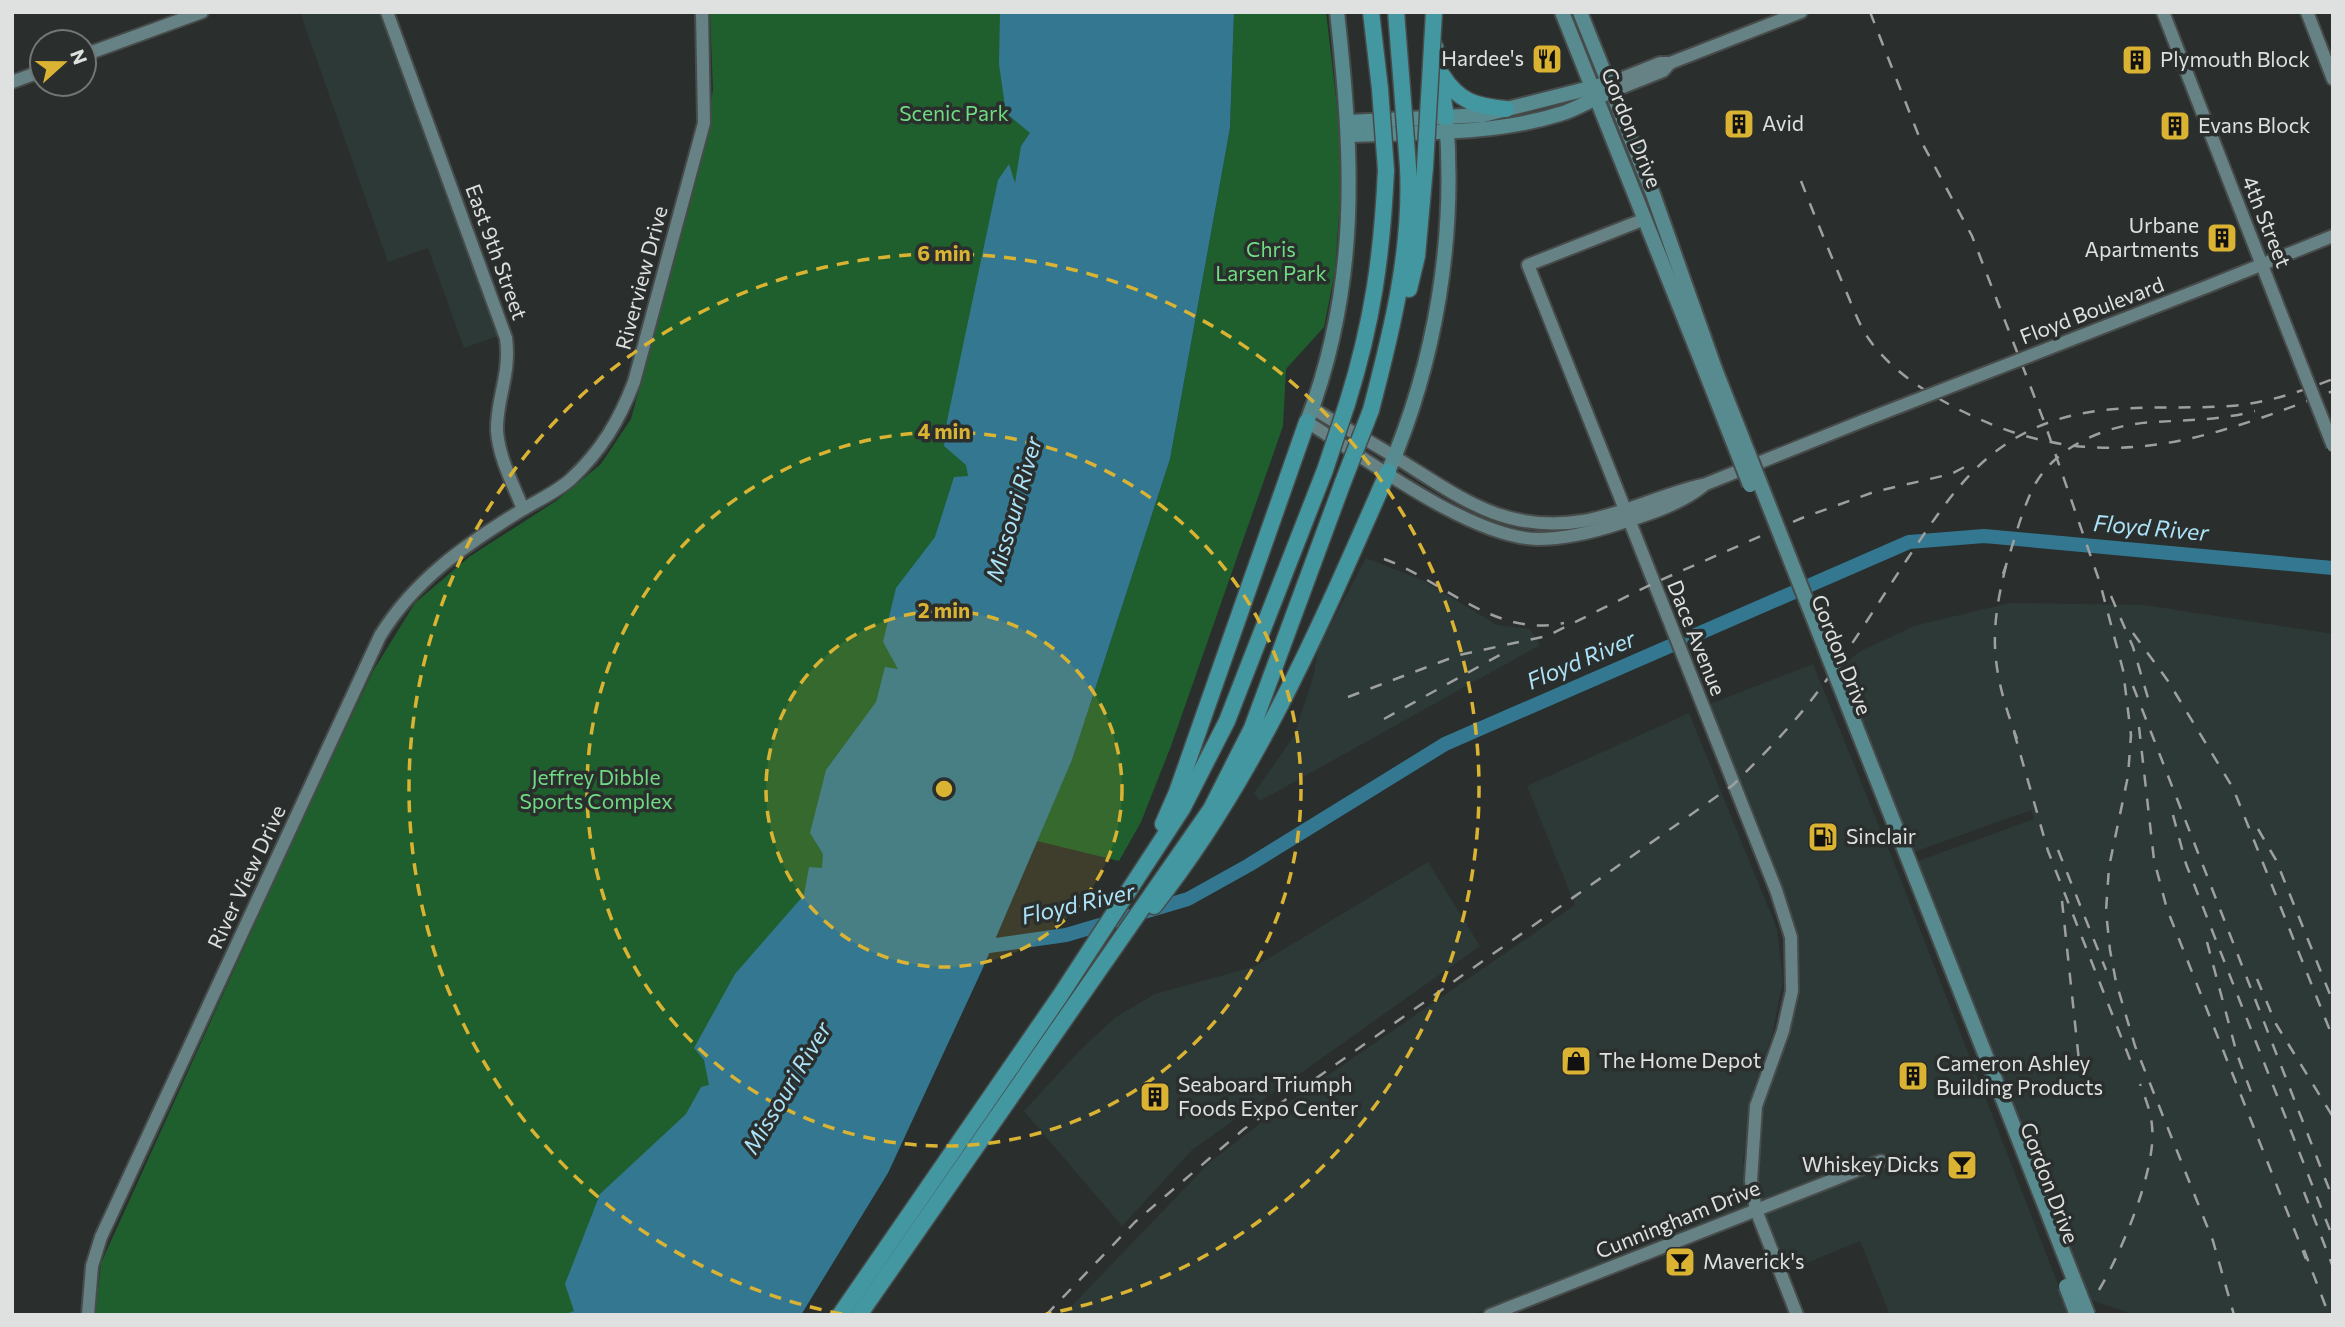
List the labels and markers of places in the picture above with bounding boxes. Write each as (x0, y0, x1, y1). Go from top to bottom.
restaurant icon: Hardee's (1530, 42, 1564, 76)
building icon: Plymouth Block (2120, 43, 2154, 77)
place label: Hardee's (1441, 45, 1524, 70)
place label: Plymouth Block (2160, 46, 2310, 71)
building icon: Avid (1722, 107, 1756, 141)
building icon: Evans Block (2158, 109, 2192, 143)
place label: Avid (1762, 110, 1804, 135)
place label: Evans Block (2198, 112, 2311, 137)
place label: Urbane Apartments (2085, 212, 2199, 261)
building icon: Urbane Apartments (2205, 221, 2239, 255)
centre of rings (932, 777, 956, 801)
fuel station icon: Sinclair (1806, 820, 1840, 854)
place label: Sinclair (1846, 823, 1916, 848)
shop icon: The Home Depot (1559, 1044, 1593, 1078)
place label: The Home Depot (1599, 1047, 1761, 1072)
place label: Cameron Ashley Building Products (1936, 1050, 2103, 1099)
building icon: Cameron Ashley Building Products (1896, 1059, 1930, 1093)
place label: Seaboard Triumph Foods Expo Center (1178, 1071, 1358, 1120)
building icon: Seaboard Triumph Foods Expo Center (1138, 1080, 1172, 1114)
bar icon: Whiskey Dicks (1945, 1148, 1979, 1182)
place label: Whiskey Dicks (1802, 1151, 1939, 1176)
bar icon: Maverick's (1663, 1245, 1697, 1279)
place label: Maverick's (1703, 1248, 1804, 1273)

